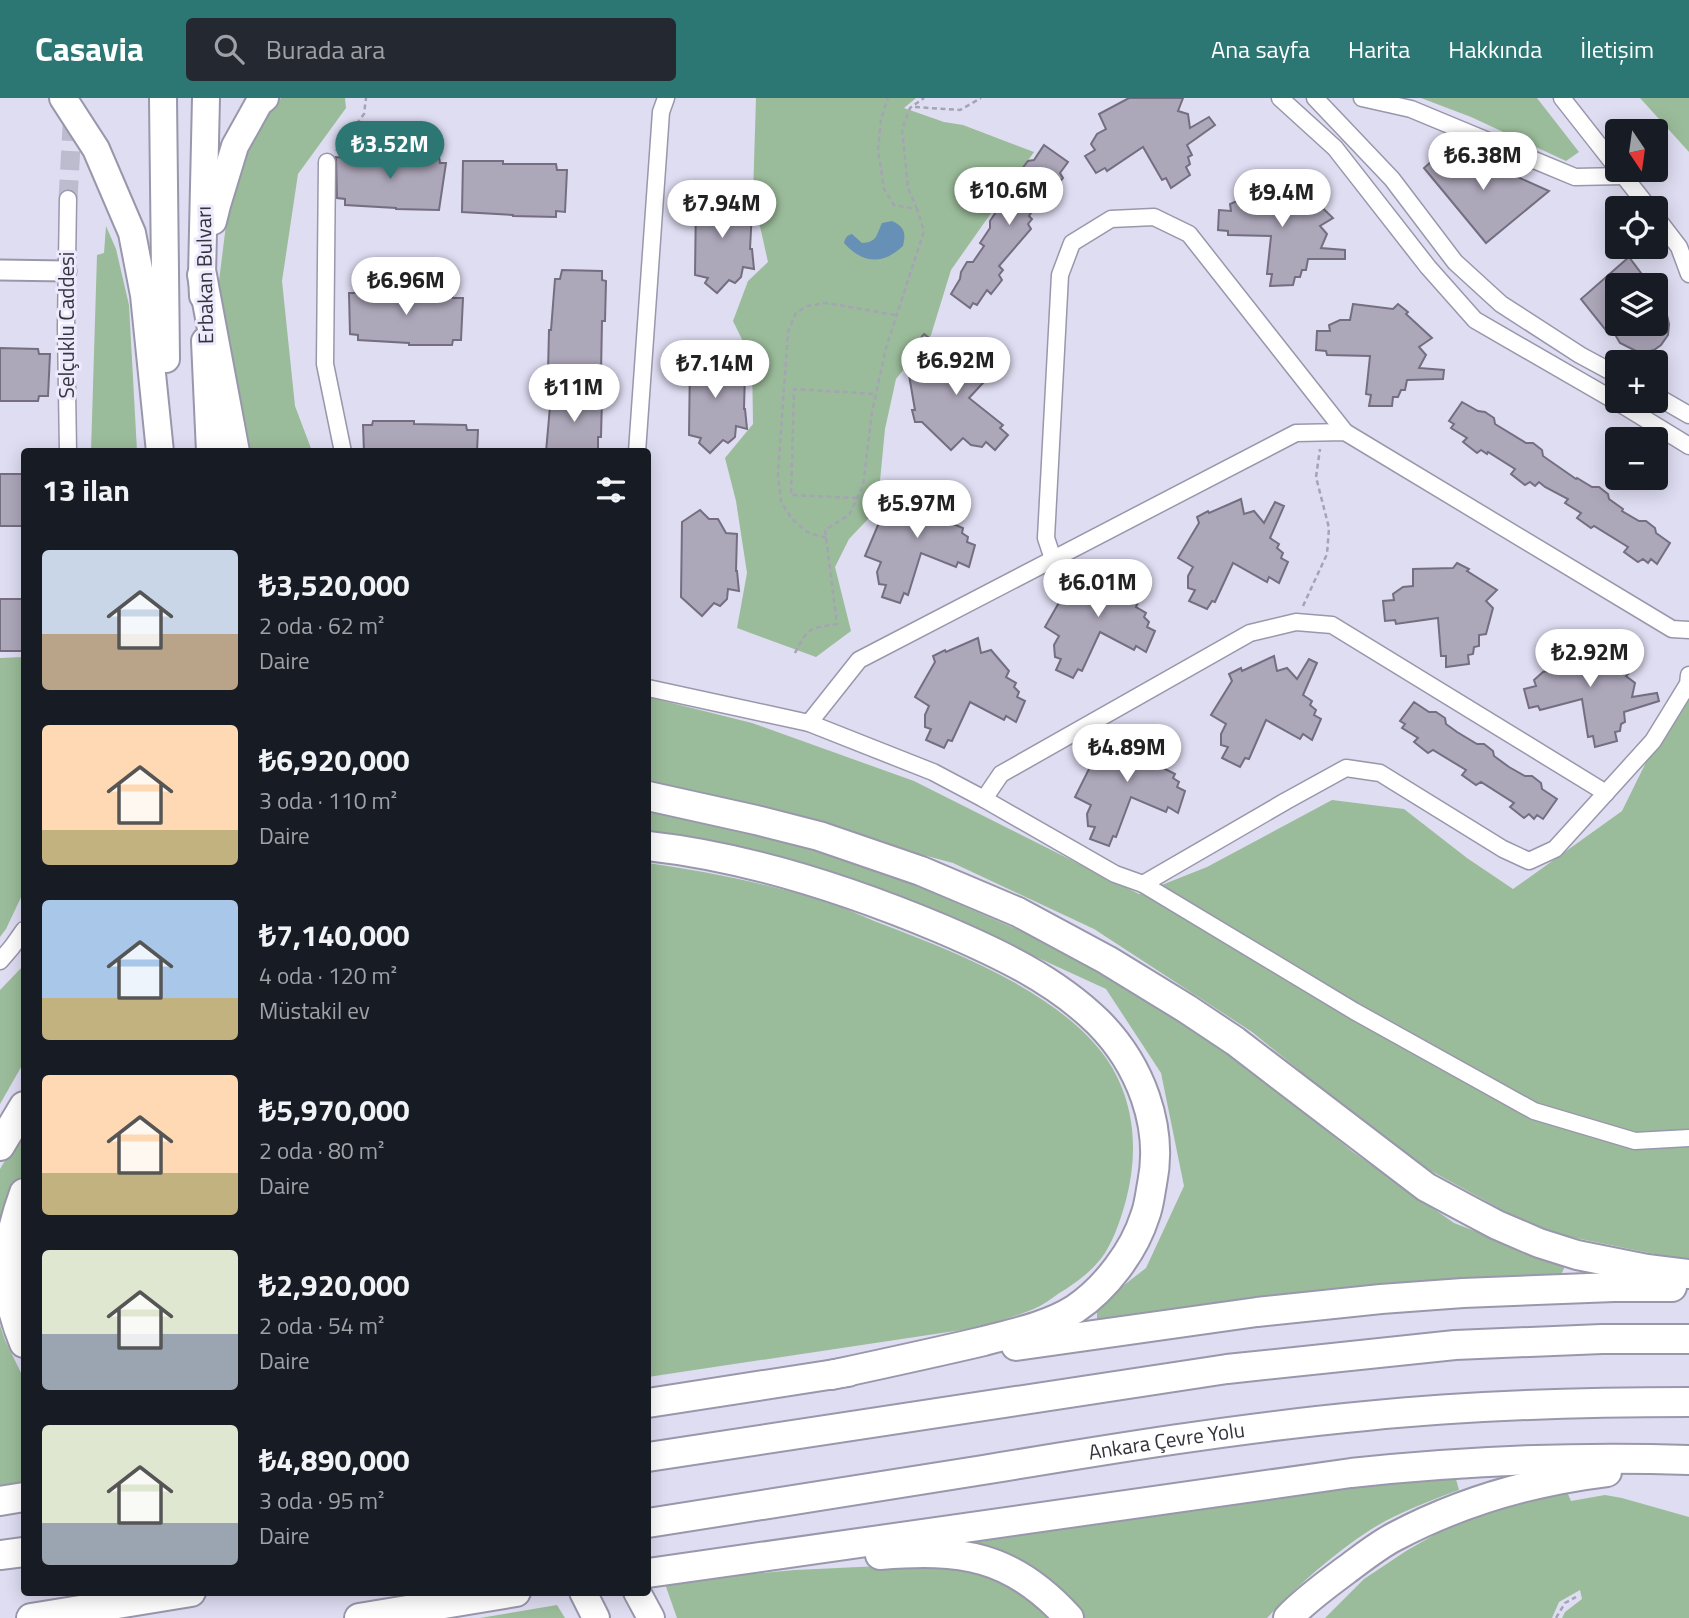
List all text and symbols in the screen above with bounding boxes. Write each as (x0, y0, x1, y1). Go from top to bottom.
search box (186, 18, 676, 81)
text: Casavia (35, 24, 144, 74)
icon: search (210, 30, 248, 68)
text: Burada ara (266, 30, 385, 69)
text: Ana sayfa (1211, 31, 1310, 67)
text: Harita (1348, 31, 1410, 67)
text: Hakkında (1448, 31, 1542, 67)
text: İletişim (1580, 31, 1654, 67)
north arrow (1605, 119, 1668, 182)
map controls (1605, 119, 1668, 490)
pin: ₺3.52M (333, 122, 447, 181)
text: ₺3.52M (351, 126, 429, 161)
pin: ₺6.38M (1426, 132, 1540, 192)
text: ₺6.38M (1444, 137, 1522, 172)
pin: ₺10.6M (952, 167, 1066, 227)
pin: ₺9.4M (1233, 170, 1331, 229)
text: ₺10.6M (970, 172, 1048, 207)
text: ₺9.4M (1250, 174, 1314, 209)
pin: ₺7.94M (665, 180, 779, 240)
text: ₺7.94M (683, 185, 761, 220)
button: locate (1605, 196, 1668, 259)
street label: Erbakan Bulvarı (187, 206, 221, 344)
street label: Selçuklu Caddesi (50, 252, 82, 398)
pin: ₺6.96M (349, 258, 463, 317)
text: ₺6.96M (367, 262, 445, 297)
button: layers (1605, 273, 1668, 336)
pin: ₺6.92M (899, 338, 1013, 397)
pin: ₺7.14M (658, 341, 772, 400)
text: ₺6.92M (917, 342, 995, 377)
text: ₺7.14M (676, 345, 754, 380)
button: + (1605, 350, 1668, 413)
pin: ₺11M (533, 364, 615, 424)
text: ₺11M (545, 369, 603, 404)
button: − (1605, 427, 1668, 490)
text: 13 ilan (42, 467, 130, 513)
icon: filters (592, 471, 630, 509)
pin: ₺5.97M (860, 480, 974, 540)
text: ₺5.97M (878, 485, 956, 520)
pin: ₺6.01M (1041, 560, 1155, 619)
text: ₺3,520,000 (259, 562, 410, 608)
text: ₺6.01M (1059, 564, 1137, 599)
icon: home (98, 578, 182, 662)
text: 2 oda · 62 m² (259, 608, 384, 643)
pin: ₺2.92M (1533, 630, 1647, 689)
text: ₺2.92M (1551, 634, 1629, 669)
text: Daire (259, 643, 310, 678)
pin: ₺4.89M (1070, 724, 1184, 784)
text: ₺4.89M (1088, 729, 1166, 764)
text: ₺6,920,000 (259, 737, 410, 783)
icon: home (98, 753, 182, 837)
text: 3 oda · 110 m² (259, 783, 397, 818)
text: Daire (259, 818, 310, 853)
text: ₺7,140,000 (259, 912, 410, 958)
icon: home (98, 928, 182, 1012)
text: 4 oda · 120 m² (259, 958, 397, 993)
text: Müstakil ev (259, 993, 370, 1028)
text: ₺5,970,000 (259, 1087, 410, 1133)
icon: home (98, 1103, 182, 1187)
text: 2 oda · 80 m² (259, 1133, 384, 1168)
text: Daire (259, 1168, 310, 1203)
text: ₺2,920,000 (259, 1262, 410, 1308)
icon: home (98, 1278, 182, 1362)
text: 2 oda · 54 m² (259, 1308, 384, 1343)
text: Daire (259, 1343, 310, 1378)
street label: Ankara Çevre Yolu (1086, 1413, 1247, 1468)
text: ₺4,890,000 (259, 1437, 410, 1483)
icon: home (98, 1453, 182, 1537)
text: 3 oda · 95 m² (259, 1483, 384, 1518)
text: Daire (259, 1518, 310, 1553)

